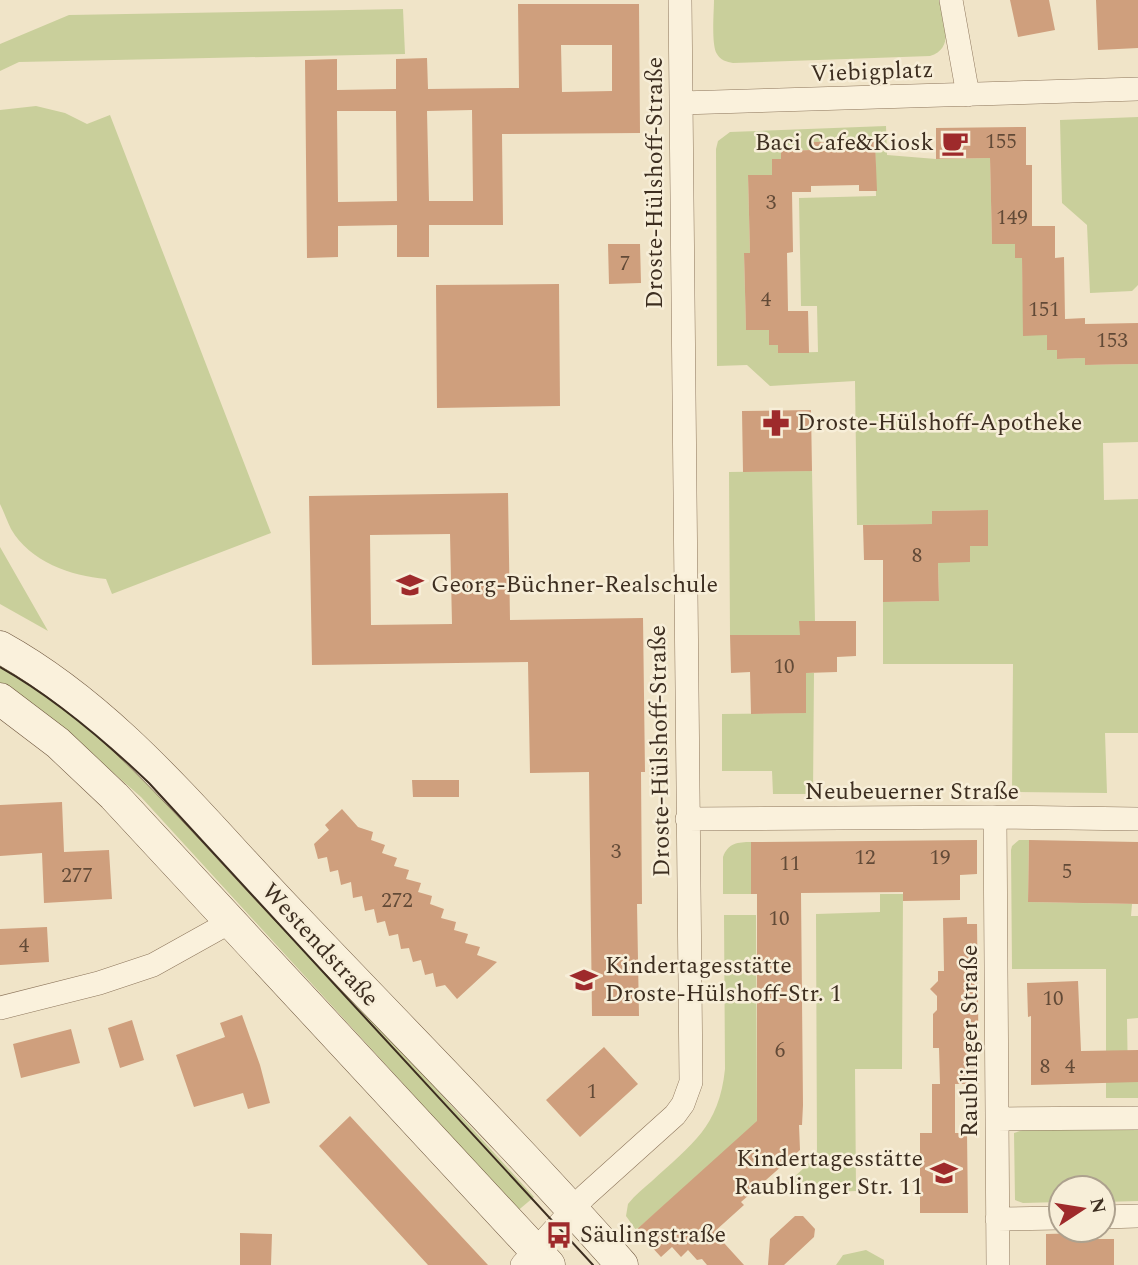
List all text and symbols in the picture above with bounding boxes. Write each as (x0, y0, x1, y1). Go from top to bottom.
street label: Viebigplatz (810, 52, 934, 92)
street label: Droste-Hülshoff-Straße (637, 57, 673, 309)
place label: Baci Cafe&Kiosk (755, 125, 934, 161)
house number: 155 (985, 126, 1017, 158)
cafe icon: Baci Cafe&Kiosk (940, 128, 970, 158)
house number: 3 (766, 187, 777, 219)
house number: 149 (996, 202, 1028, 234)
house number: 7 (620, 248, 630, 280)
house number: 4 (761, 284, 772, 316)
house number: 151 (1028, 294, 1060, 326)
house number: 153 (1096, 325, 1128, 357)
place label: Droste-Hülshoff-Apotheke (797, 405, 1082, 441)
pharmacy icon: Droste-Hülshoff-Apotheke (761, 408, 791, 438)
house number: 8 (912, 540, 922, 572)
place label: Georg-Büchner-Realschule (431, 567, 718, 603)
school or university icon: Georg-Büchner-Realschule (395, 570, 425, 600)
street label: Droste-Hülshoff-Straße (640, 625, 680, 877)
house number: 10 (774, 651, 795, 683)
street label: Neubeuerner Straße (805, 774, 1019, 810)
house number: 3 (611, 836, 622, 868)
house number: 12 (855, 842, 876, 874)
house number: 19 (930, 842, 951, 874)
house number: 11 (780, 848, 801, 880)
house number: 5 (1062, 856, 1072, 888)
house number: 277 (61, 860, 93, 892)
street label: Westendstraße (253, 875, 387, 1015)
house number: 272 (381, 885, 413, 917)
house number: 10 (769, 903, 790, 935)
house number: 4 (19, 930, 30, 962)
street label: Raublinger Straße (952, 945, 988, 1137)
place label: Kindertagesstätte Droste-Hülshoff-Str. 1 (605, 948, 842, 1012)
school or university icon: Kindertagesstätte Droste-Hülshoff-Str. 1 (569, 965, 599, 995)
house number: 10 (1043, 983, 1064, 1015)
house number: 6 (775, 1035, 785, 1067)
house number: 8 (1040, 1051, 1050, 1083)
house number: 4 (1065, 1051, 1076, 1083)
house number: 1 (587, 1076, 597, 1108)
place label: Kindertagesstätte Raublinger Str. 11 (734, 1141, 923, 1205)
school or university icon: Kindertagesstätte Raublinger Str. 11 (929, 1158, 959, 1188)
north arrow (1047, 1174, 1117, 1244)
text: N (1081, 1195, 1113, 1216)
place label: Säulingstraße (580, 1217, 726, 1253)
bus stop icon: Säulingstraße (544, 1220, 574, 1250)

